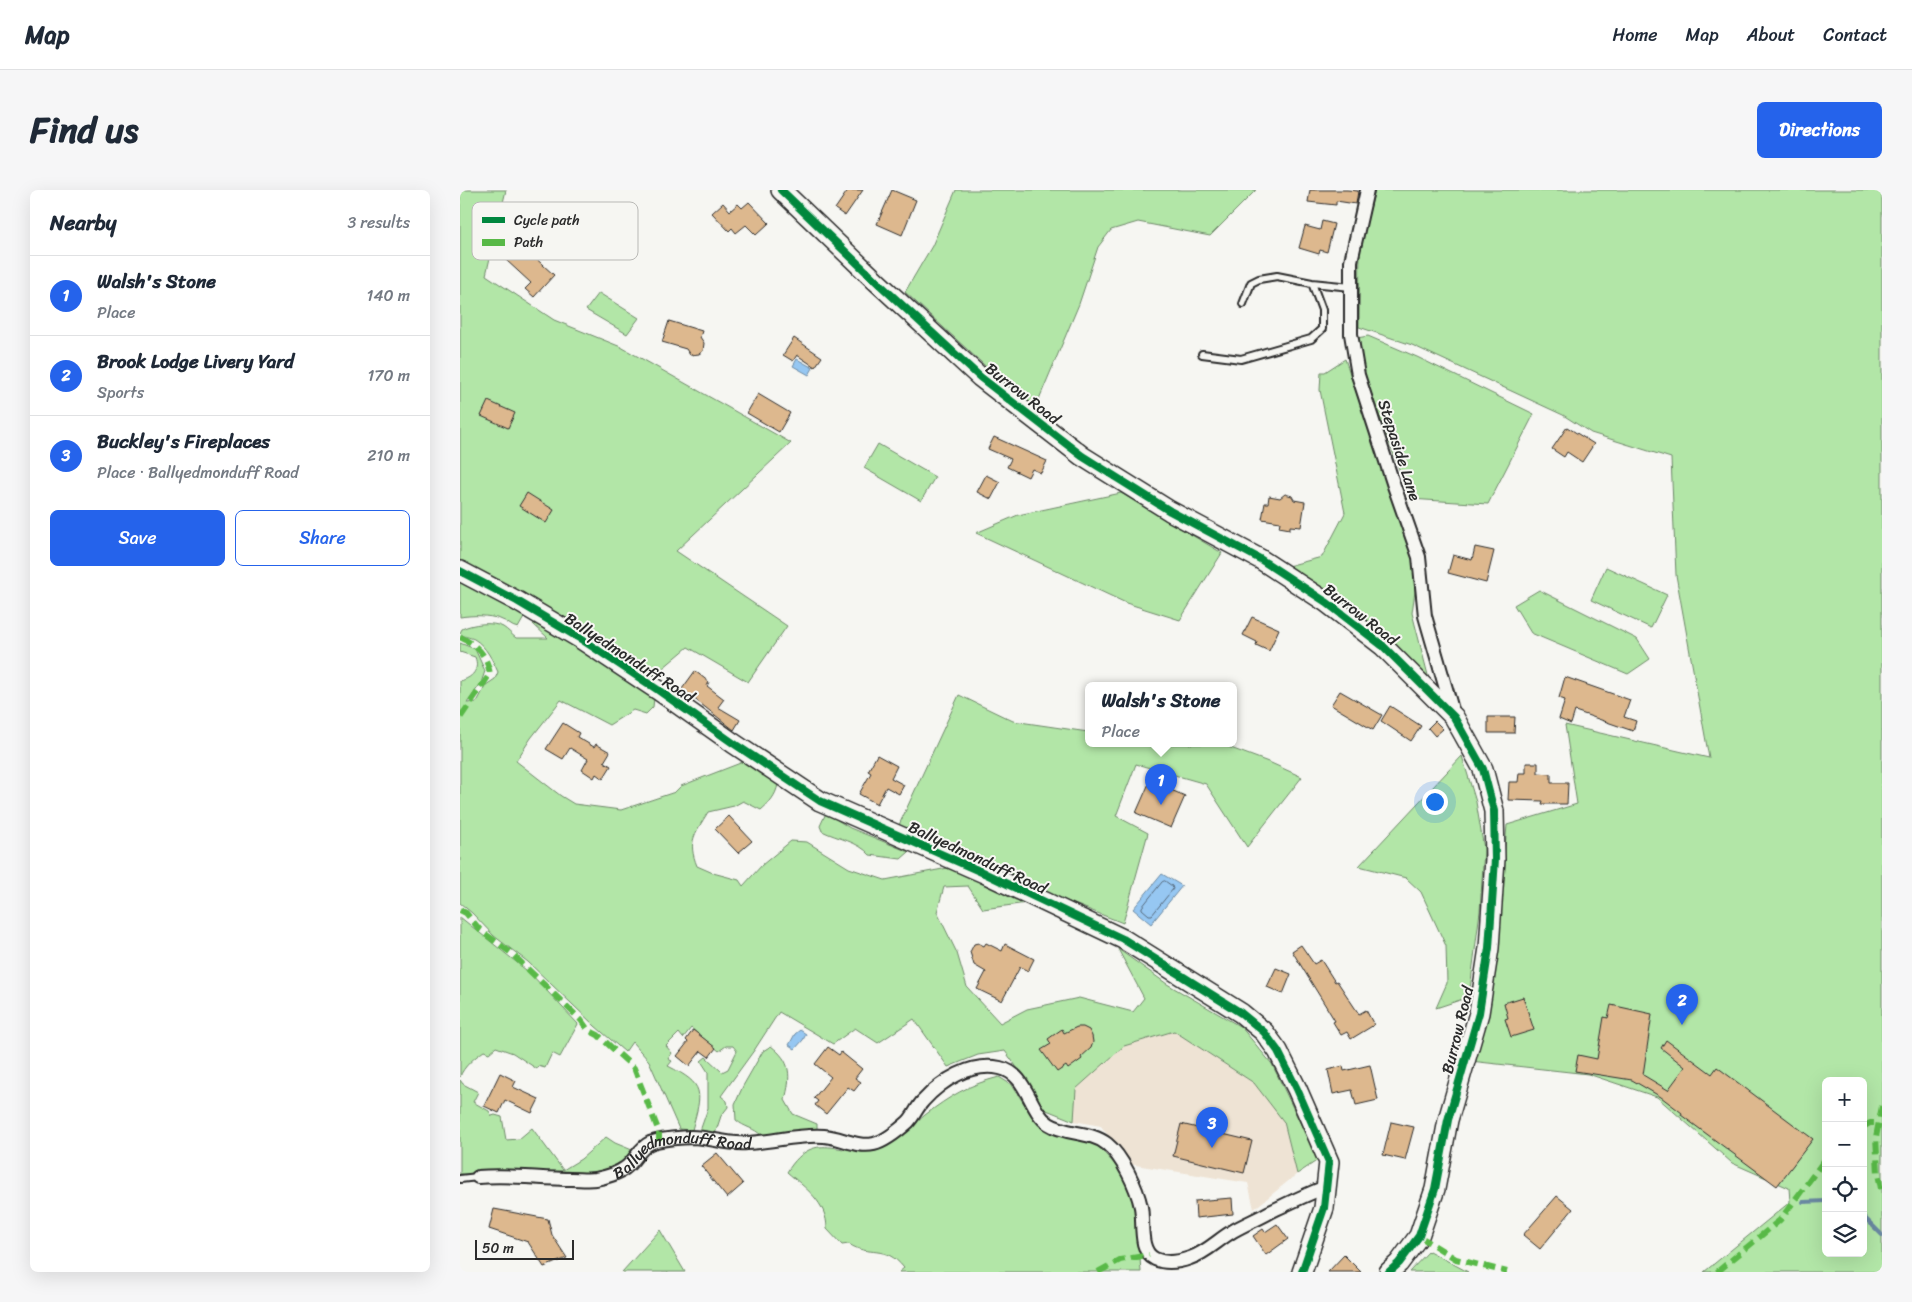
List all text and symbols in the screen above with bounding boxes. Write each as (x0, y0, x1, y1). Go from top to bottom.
text: Map (25, 14, 69, 56)
text: Home (1613, 19, 1658, 51)
text: Map (1686, 19, 1719, 51)
text: About (1747, 19, 1795, 51)
text: Contact (1823, 19, 1887, 51)
text: Find us (30, 99, 138, 161)
button: Directions (1757, 102, 1882, 158)
legend (472, 202, 638, 260)
text: Nearby (50, 204, 116, 242)
text: 3 results (347, 208, 410, 237)
text: Cycle path (514, 208, 580, 233)
text: Path (514, 230, 543, 255)
text: Walsh's Stone (97, 265, 216, 298)
text: 1 (63, 281, 69, 310)
text: 140 m (367, 281, 410, 310)
text: Place (97, 298, 136, 327)
text: Brook Lodge Livery Yard (97, 345, 294, 378)
street label: Burrow Road (979, 354, 1068, 433)
text: 2 (61, 361, 71, 390)
text: 170 m (367, 361, 410, 390)
text: Sports (97, 378, 144, 407)
street label: Stepaside Lane (1369, 396, 1430, 505)
text: Buckley's Fireplaces (97, 425, 270, 458)
text: 3 (62, 441, 70, 470)
text: 210 m (367, 441, 410, 470)
text: Place · Ballyedmonduff Road (97, 458, 299, 487)
button: Save (50, 510, 225, 566)
button: Share (235, 510, 410, 566)
street label: Burrow Road (1317, 575, 1406, 654)
street label: Ballyedmonduff Road (559, 604, 702, 711)
popup (1085, 682, 1237, 747)
text: Walsh's Stone (1101, 684, 1221, 717)
text: Place (1101, 717, 1140, 746)
pin: 1 (1145, 764, 1177, 805)
your location (1422, 789, 1448, 815)
street label: Ballyedmonduff Road (903, 812, 1054, 903)
street label: Burrow Road (1433, 982, 1483, 1077)
pin: 2 (1666, 984, 1698, 1025)
map controls (1822, 1077, 1867, 1257)
button: + (1822, 1077, 1867, 1122)
pin: 3 (1196, 1107, 1228, 1148)
button: − (1822, 1122, 1867, 1167)
street label: Ballyedmonduff Road (608, 1123, 754, 1188)
button: locate (1822, 1167, 1867, 1212)
button: layers (1822, 1212, 1867, 1257)
text: 50 m (482, 1236, 514, 1261)
scale bar (475, 1237, 574, 1260)

